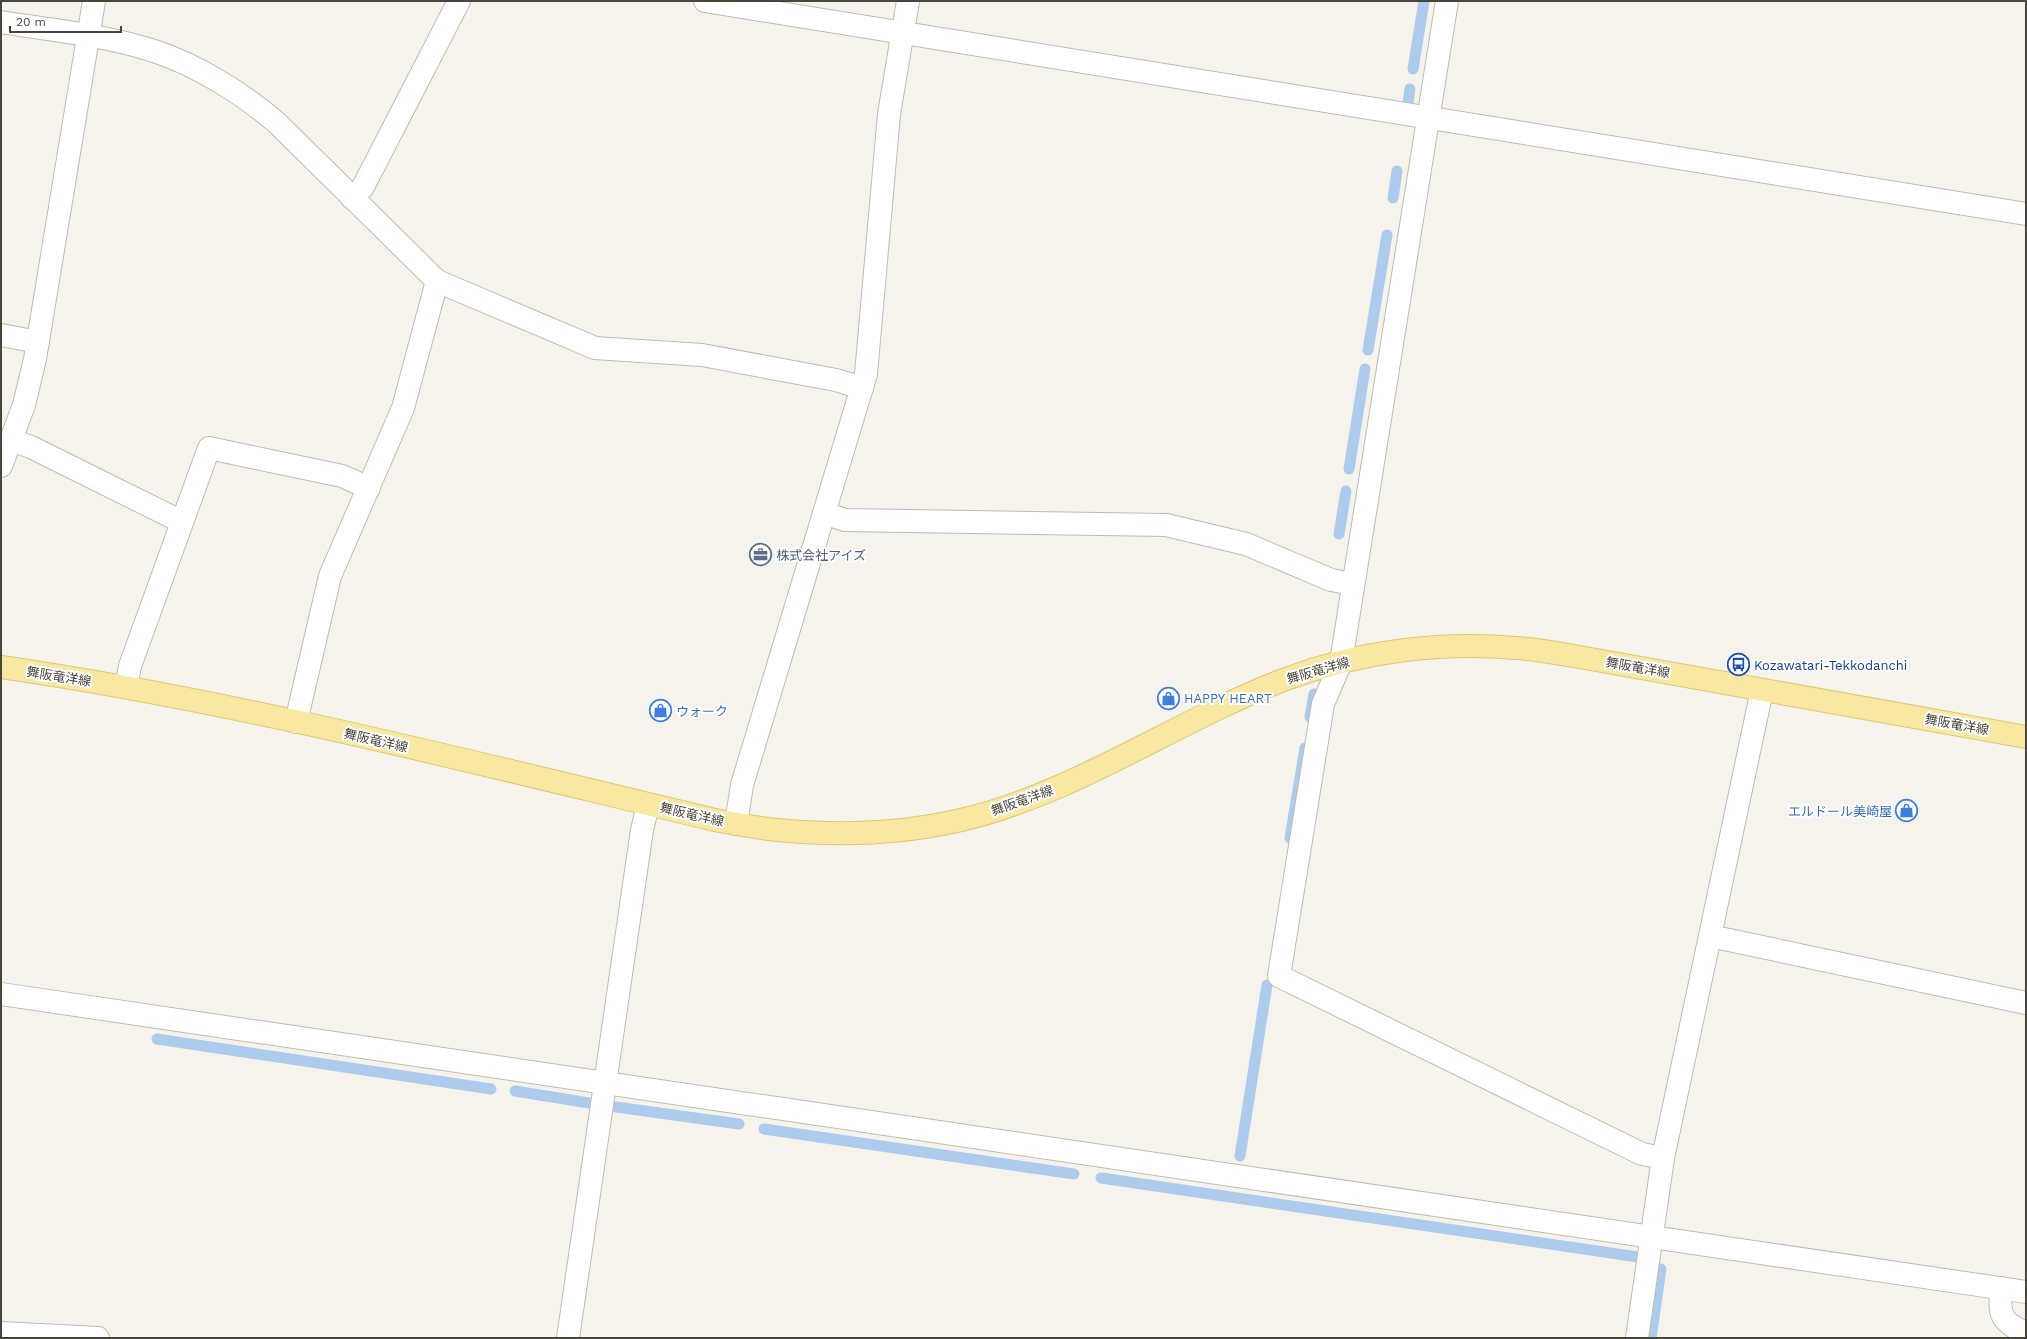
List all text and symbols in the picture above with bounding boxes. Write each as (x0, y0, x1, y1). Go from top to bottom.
scale bar (10, 8, 121, 34)
text: 20 m (16, 15, 46, 29)
office icon: 株式会社アイズ (747, 542, 773, 568)
place label: 株式会社アイズ (776, 548, 866, 563)
bus stop icon: Kozawatari-Tekkodanchi (1726, 652, 1752, 678)
street label: 舞阪竜洋線 (1285, 654, 1351, 687)
street label: 舞阪竜洋線 (1605, 654, 1671, 681)
place label: Kozawatari-Tekkodanchi (1754, 658, 1907, 673)
street label: 舞阪竜洋線 (26, 664, 92, 689)
shop icon: HAPPY HEART (1155, 685, 1181, 711)
place label: HAPPY HEART (1184, 691, 1272, 706)
shop icon: ウォーク (647, 698, 673, 724)
place label: ウォーク (676, 704, 728, 719)
street label: 舞阪竜洋線 (1924, 711, 1990, 738)
street label: 舞阪竜洋線 (343, 726, 409, 755)
street label: 舞阪竜洋線 (989, 782, 1055, 819)
shop icon: エルドール美崎屋 (1894, 798, 1920, 824)
street label: 舞阪竜洋線 (659, 800, 725, 829)
place label: エルドール美崎屋 (1788, 804, 1892, 819)

